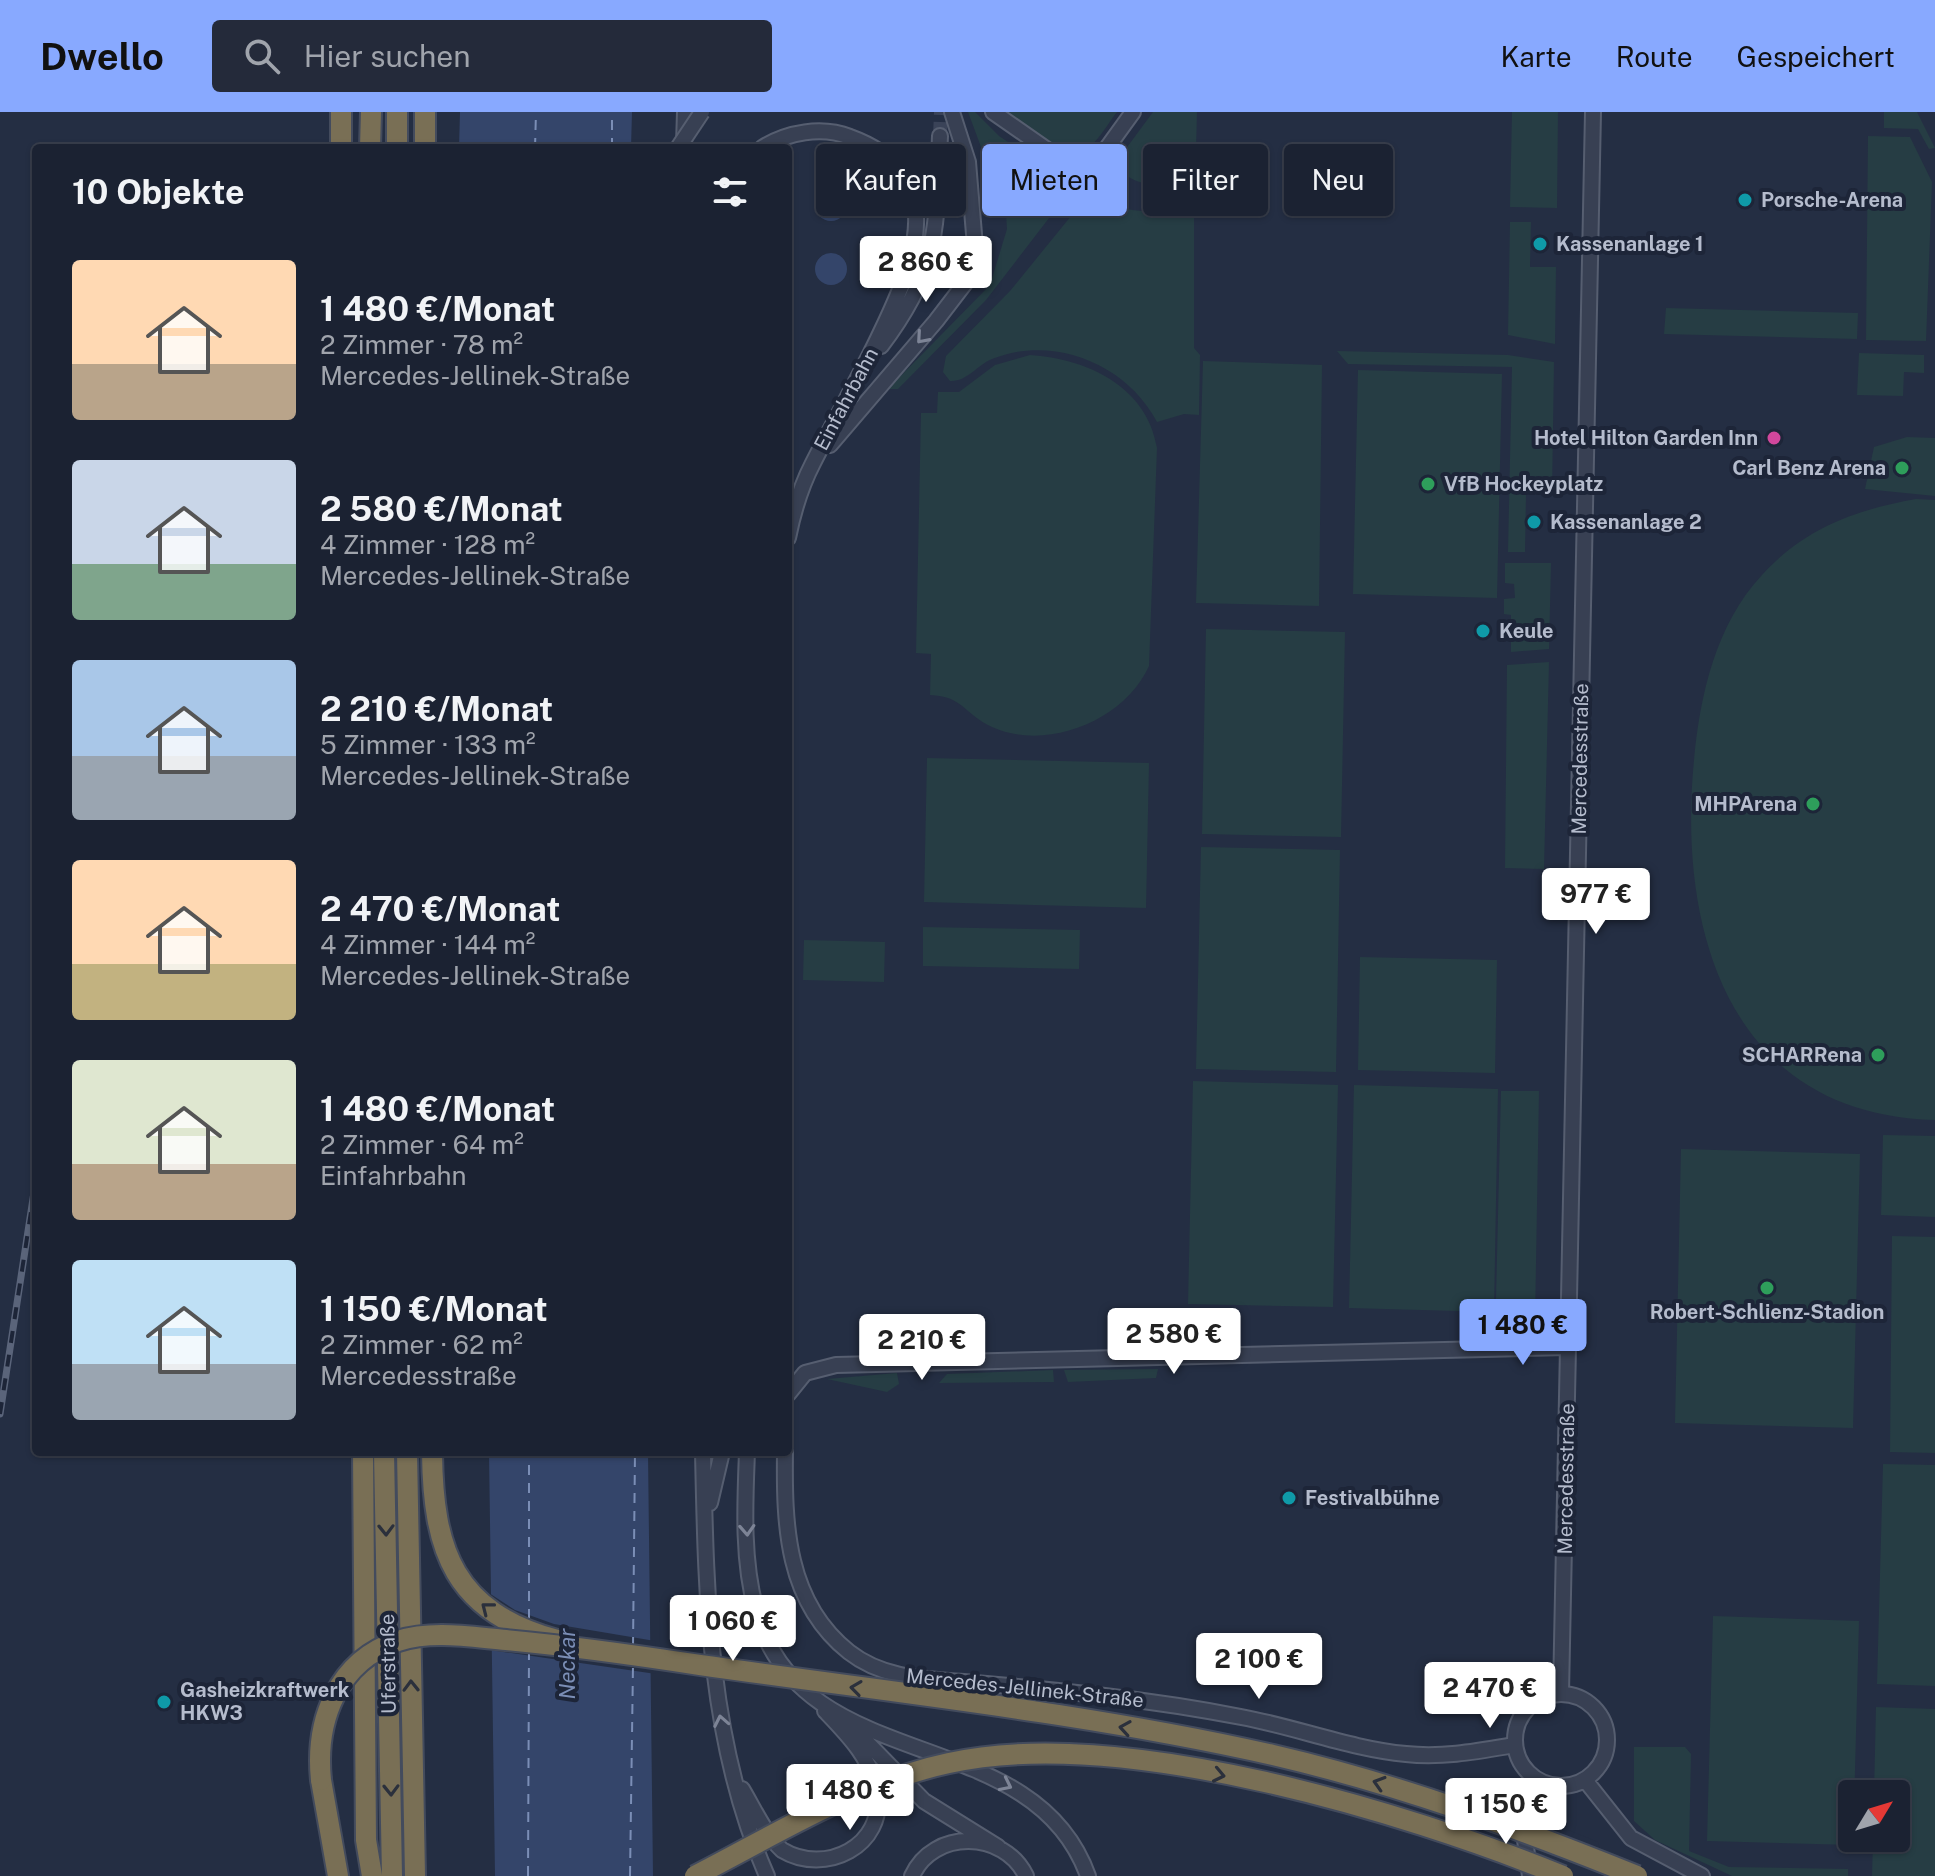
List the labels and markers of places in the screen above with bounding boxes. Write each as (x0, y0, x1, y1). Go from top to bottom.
place label: Porsche-Arena (1761, 188, 1903, 212)
marker: Porsche-Arena (1736, 191, 1754, 209)
place label: Kassenanlage 1 (1556, 232, 1704, 256)
marker: Kassenanlage 1 (1531, 235, 1549, 253)
pin: 2 860 € (852, 236, 1000, 304)
place label: Hotel Hilton Garden Inn (1534, 426, 1758, 450)
marker: Hotel Hilton Garden Inn (1765, 429, 1783, 447)
place label: Carl Benz Arena (1732, 456, 1886, 480)
marker: Carl Benz Arena (1893, 459, 1911, 477)
place label: VfB Hockeyplatz (1444, 472, 1603, 496)
marker: VfB Hockeyplatz (1419, 475, 1437, 493)
place label: Kassenanlage 2 (1550, 510, 1702, 534)
marker: Kassenanlage 2 (1525, 513, 1543, 531)
place label: Keule (1499, 619, 1554, 643)
marker: Keule (1474, 622, 1492, 640)
place label: MHPArena (1694, 792, 1797, 816)
marker: MHPArena (1804, 795, 1822, 813)
pin: 977 € (1540, 868, 1652, 936)
place label: SCHARRena (1742, 1043, 1862, 1067)
marker: SCHARRena (1869, 1046, 1887, 1064)
marker: Robert-Schlienz-Stadion (1758, 1279, 1776, 1297)
pin: 1 480 € (1449, 1299, 1597, 1367)
place label: Robert-Schlienz-Stadion (1650, 1300, 1884, 1324)
pin: 2 580 € (1100, 1308, 1248, 1376)
pin: 2 210 € (848, 1314, 996, 1382)
place label: Festivalbühne (1305, 1486, 1440, 1510)
marker: Festivalbühne (1280, 1489, 1298, 1507)
pin: 1 060 € (659, 1595, 807, 1663)
pin: 2 100 € (1185, 1633, 1333, 1701)
pin: 2 470 € (1416, 1662, 1564, 1730)
place label: Gasheizkraftwerk HKW3 (180, 1678, 350, 1725)
marker: Gasheizkraftwerk HKW3 (155, 1693, 173, 1711)
pin: 1 480 € (776, 1764, 924, 1832)
pin: 1 150 € (1432, 1778, 1580, 1846)

